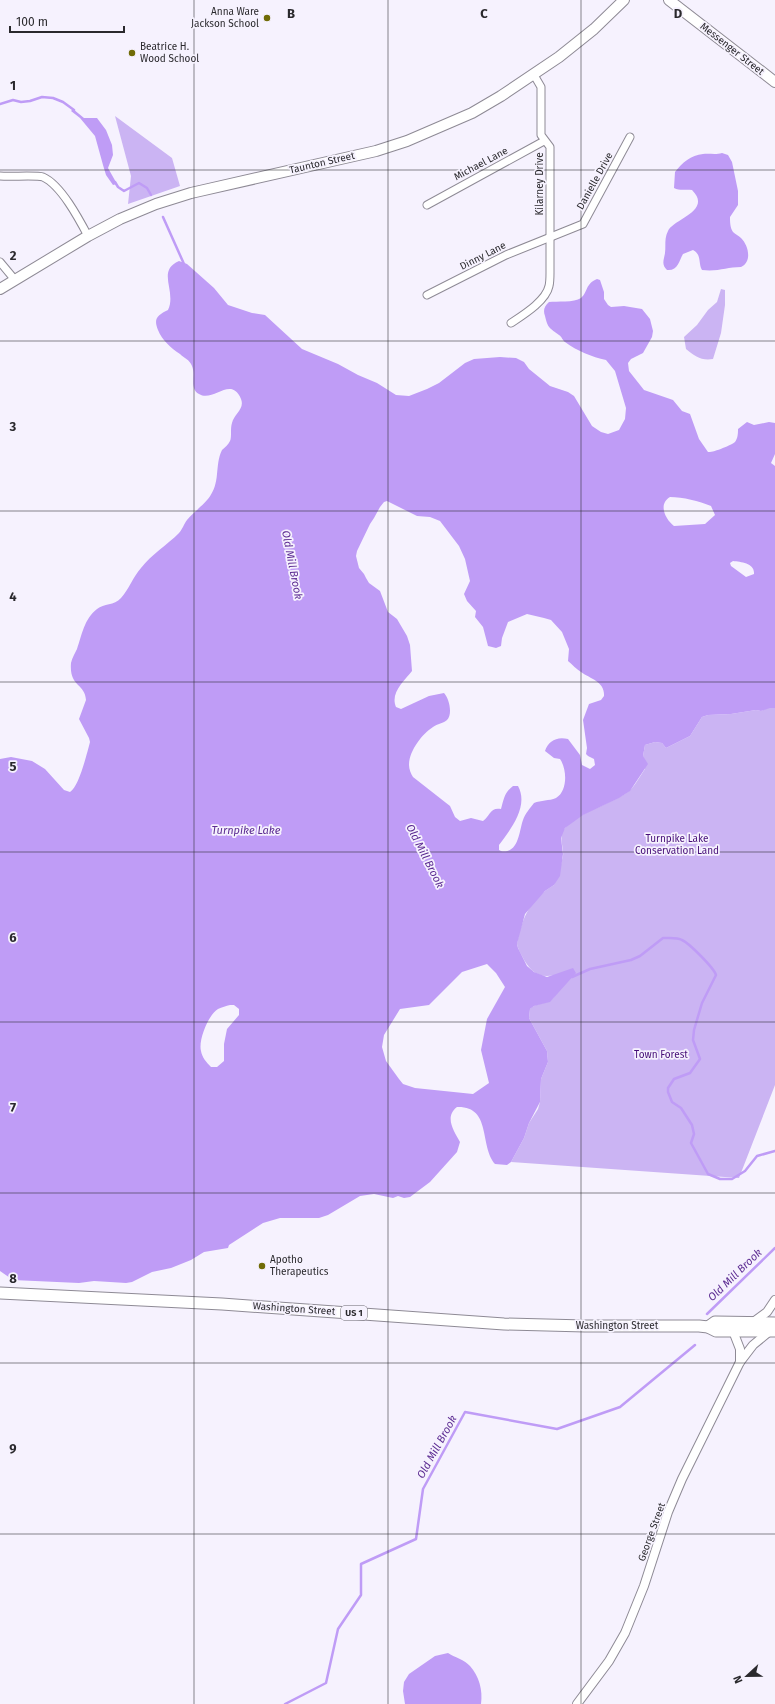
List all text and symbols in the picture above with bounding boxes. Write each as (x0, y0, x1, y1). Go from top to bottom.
place label: Anna Ware Jackson School (191, 6, 259, 30)
text: B (287, 6, 295, 21)
text: C (480, 6, 488, 21)
text: D (674, 6, 683, 21)
scale bar (10, 8, 124, 34)
marker: Anna Ware Jackson School (262, 13, 272, 23)
text: 100 m (16, 15, 48, 29)
street label: Messenger Street (698, 20, 767, 78)
place label: Beatrice H. Wood School (140, 41, 199, 65)
marker: Beatrice H. Wood School (127, 48, 137, 58)
text: 1 (10, 78, 16, 93)
street label: Michael Lane (452, 145, 510, 183)
street label: Taunton Street (288, 150, 356, 176)
street label: Danielle Drive (574, 150, 616, 212)
street label: Kilarney Drive (534, 152, 546, 216)
street label: Dinny Lane (458, 239, 508, 273)
text: 2 (10, 248, 17, 263)
text: 3 (9, 419, 17, 434)
water label: Old Mill Brook (279, 529, 305, 601)
text: 4 (9, 589, 17, 604)
text: 5 (10, 759, 17, 774)
water label: Old Mill Brook (403, 822, 447, 890)
water label: Turnpike Lake (211, 824, 281, 837)
park label: Turnpike Lake Conservation Land (635, 833, 719, 857)
text: 6 (9, 930, 17, 945)
park label: Town Forest (634, 1049, 688, 1061)
text: 7 (10, 1100, 16, 1115)
water label: Old Mill Brook (705, 1246, 765, 1304)
place label: Apotho Therapeutics (270, 1254, 329, 1278)
marker: Apotho Therapeutics (257, 1261, 267, 1271)
text: 8 (9, 1271, 17, 1286)
street label: Washington Street (252, 1300, 336, 1318)
road number: US 1 (341, 1306, 367, 1320)
street label: Washington Street (576, 1320, 659, 1332)
water label: Old Mill Brook (414, 1413, 460, 1481)
text: 9 (9, 1441, 17, 1456)
street label: George Street (636, 1501, 668, 1563)
north arrow (727, 1656, 767, 1696)
text: N (731, 1674, 746, 1685)

